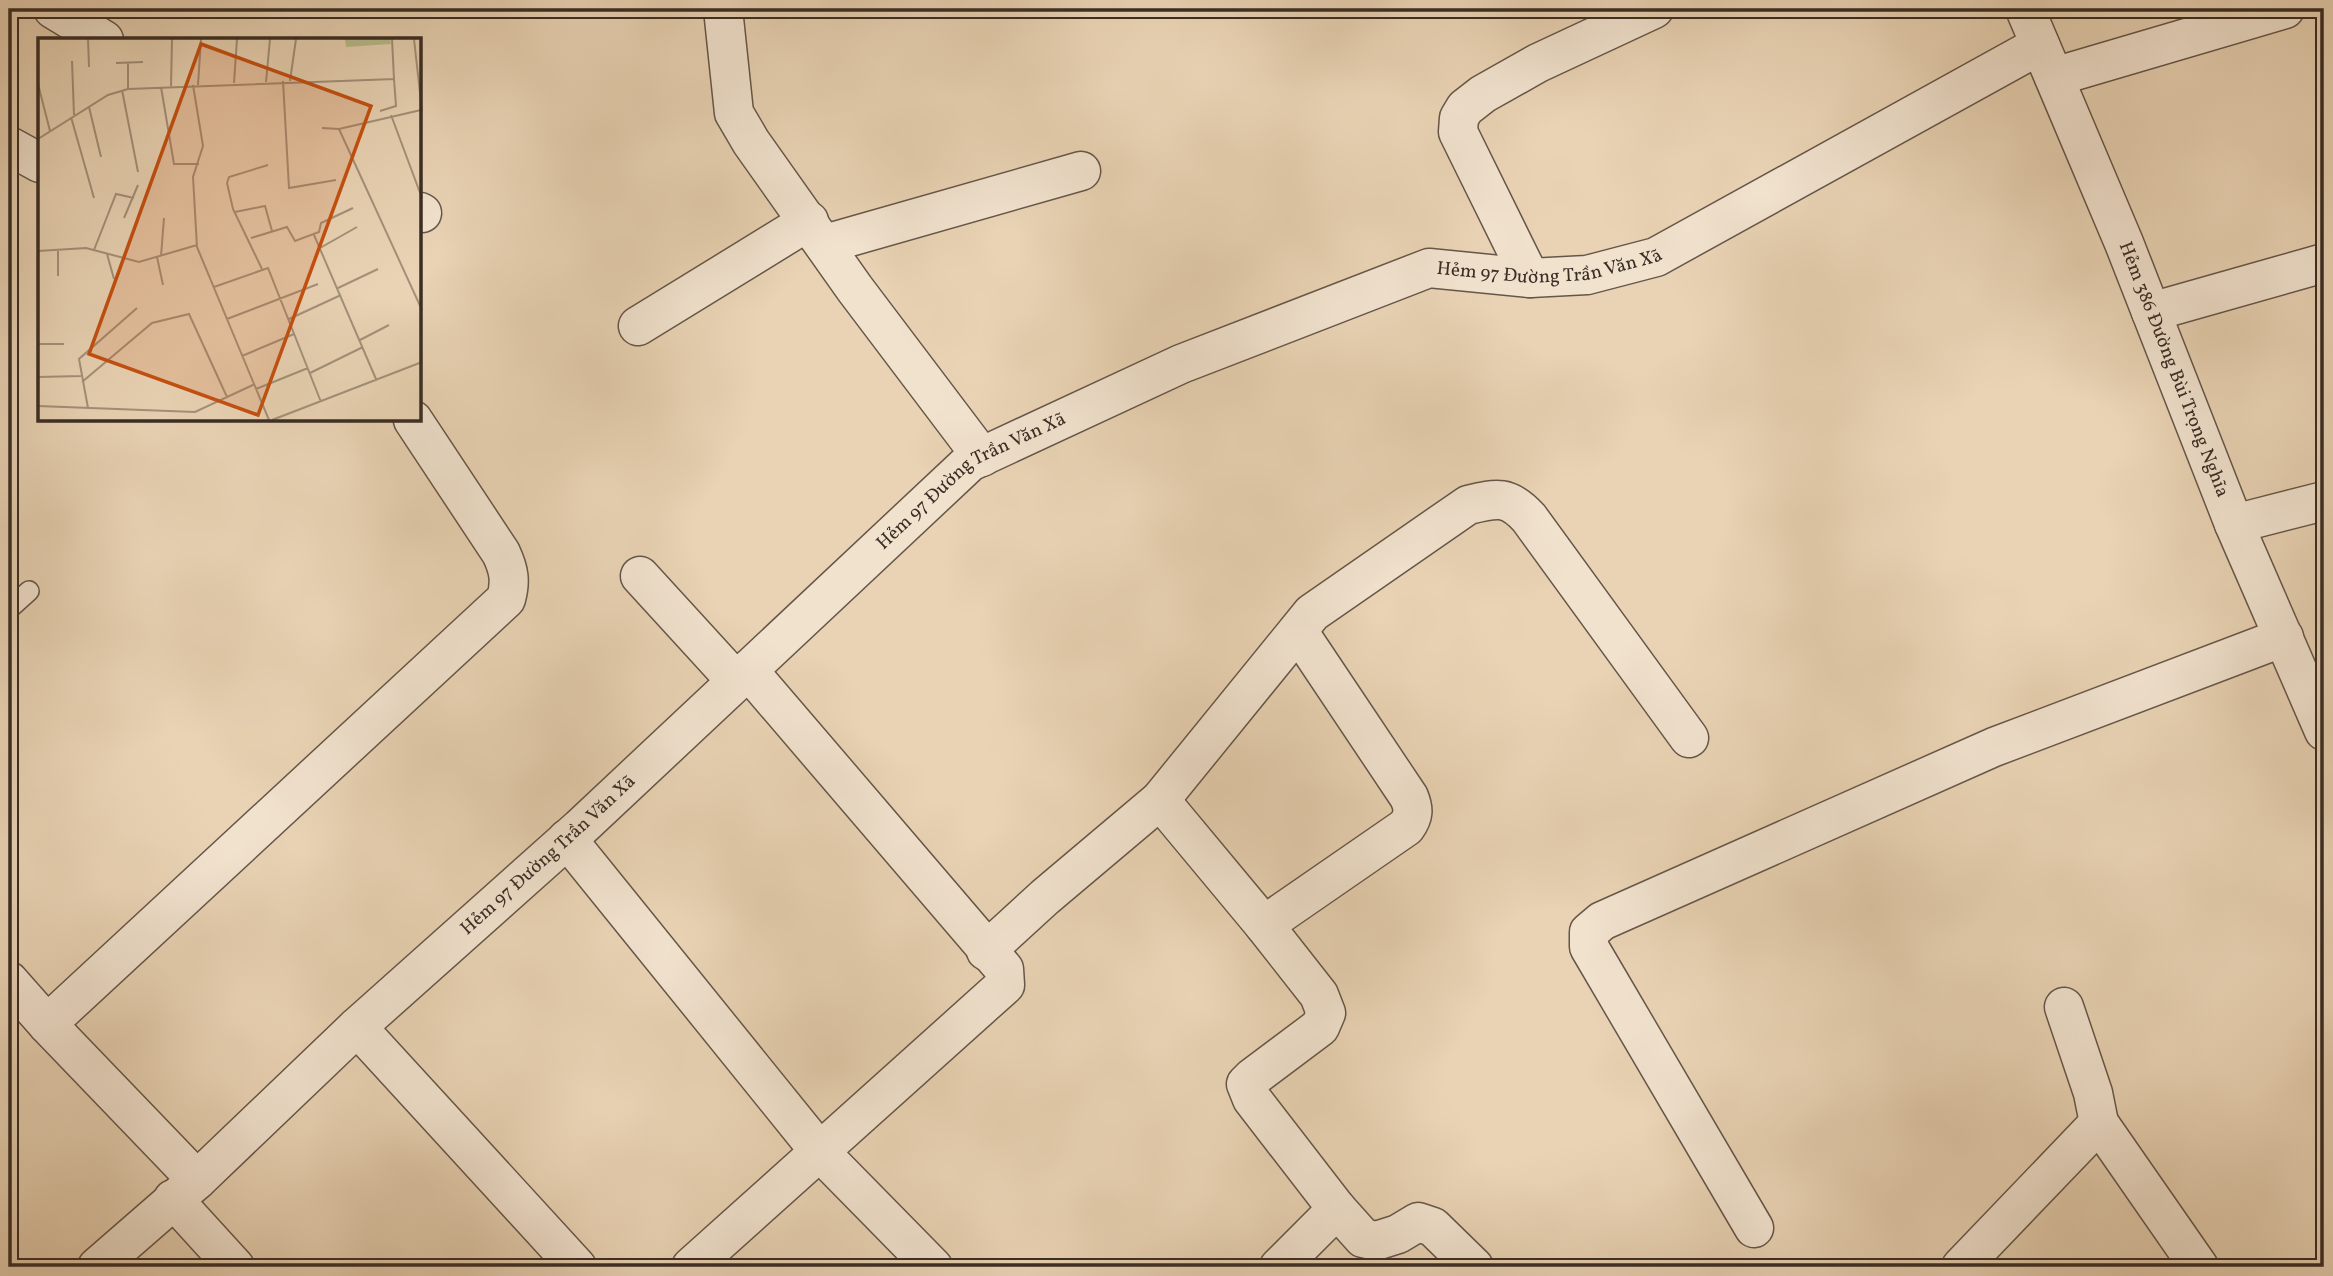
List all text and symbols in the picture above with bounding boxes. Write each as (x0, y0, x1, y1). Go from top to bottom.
inset map (38, 38, 422, 422)
street label: Hẻm 386 Đường Bùi Trọng Nghĩa (2112, 238, 2235, 501)
street label: Hẻm 97 Đường Trần Văn Xã (1435, 243, 1667, 291)
street label: Hẻm 97 Đường Trần Văn Xã (871, 406, 1070, 556)
street label: Hẻm 97 Đường Trần Văn Xã (455, 769, 642, 941)

